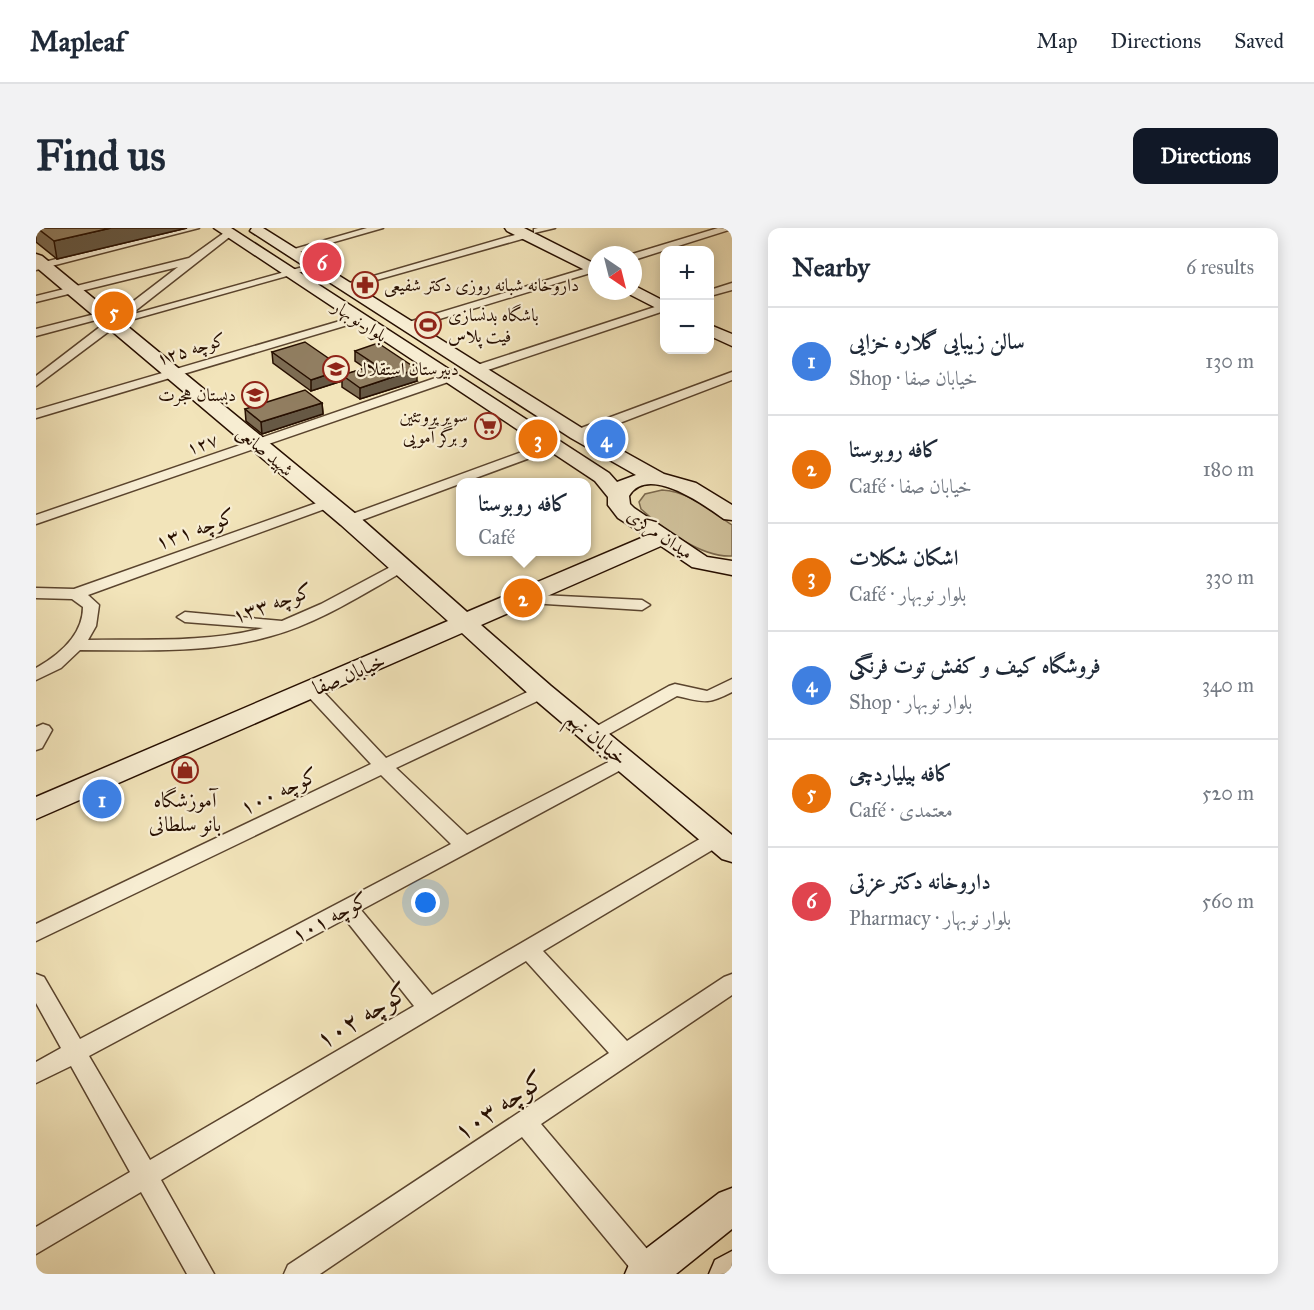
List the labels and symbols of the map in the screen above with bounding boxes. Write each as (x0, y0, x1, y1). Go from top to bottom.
pin: 6 (302, 240, 342, 285)
north arrow (588, 246, 642, 300)
pharmacy icon: داروخانه شبانه روزی دکتر شفیعی (350, 270, 380, 300)
place label: داروخانه شبانه روزی دکتر شفیعی (384, 274, 579, 298)
pin: 5 (94, 288, 134, 334)
street label: بلوار نوبهار (326, 294, 391, 348)
place label: باشگاه بدنسازی فیت پلاس (448, 303, 539, 349)
sports icon: باشگاه بدنسازی فیت پلاس (413, 310, 443, 340)
street label: کوچه ۱۲۵ (154, 328, 229, 372)
school or university icon: دبیرستان استقلال (321, 354, 351, 384)
place label: دبیرستان استقلال (356, 358, 459, 380)
school or university icon: دبستان هجرت (240, 380, 270, 410)
place label: دبستان هجرت (158, 384, 236, 407)
place label: سوپر پروتئین و برگر آمویی (399, 405, 468, 449)
supermarket icon: سوپر پروتئین و برگر آمویی (473, 411, 503, 441)
pin: 3 (518, 416, 558, 462)
pin: 4 (586, 416, 626, 462)
street label: شهید صانعی (231, 421, 298, 483)
street label: ۱۲۷ (183, 428, 221, 460)
street label: کوچه ۱۳۱ (151, 503, 239, 556)
street label: میدان مرکزی (622, 504, 697, 566)
pin: 2 (504, 576, 542, 620)
street label: کوچه ۱۳۳ (228, 577, 316, 630)
street label: خیابان صفا (309, 647, 389, 701)
street label: خیابان نهم (557, 705, 633, 776)
shop icon: آموزشگاه بانو سلطانی (170, 755, 200, 785)
street label: کوچه ۱۰۰ (236, 762, 323, 821)
pin: 1 (82, 776, 122, 822)
place label: آموزشگاه بانو سلطانی (149, 787, 221, 837)
street label: کوچه ۱۰۱ (287, 886, 373, 949)
your location (411, 888, 440, 917)
street label: کوچه ۱۰۲ (310, 975, 415, 1057)
street label: کوچه ۱۰۳ (447, 1063, 552, 1149)

